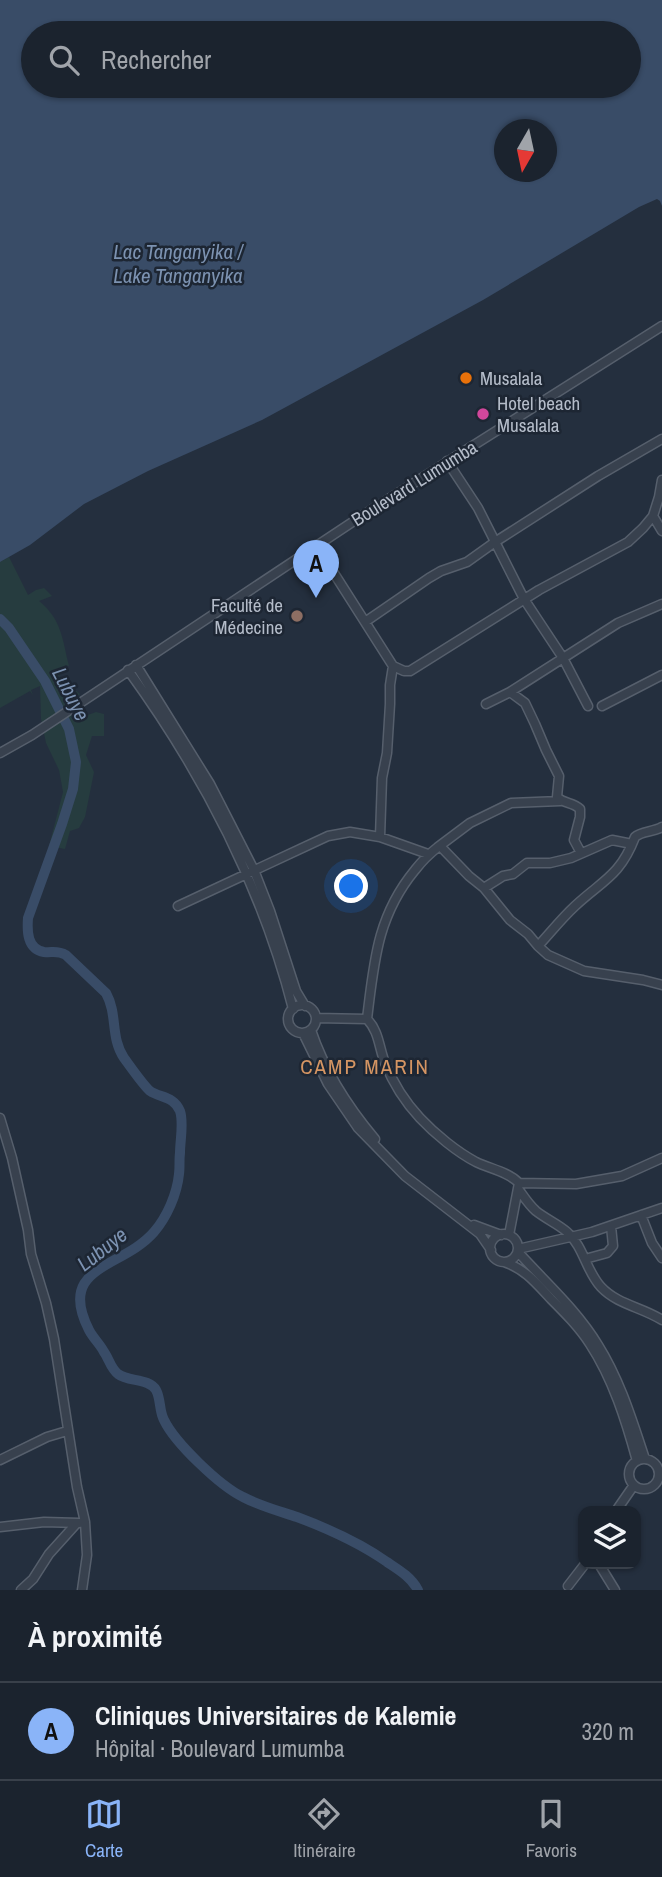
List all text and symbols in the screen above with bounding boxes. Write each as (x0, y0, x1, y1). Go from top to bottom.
search box (21, 21, 641, 98)
icon: search (45, 41, 83, 79)
text: Rechercher (101, 42, 211, 77)
north arrow (494, 119, 557, 182)
water label: Lac Tanganyika / Lake Tanganyika (113, 237, 245, 290)
place label: Musalala (480, 365, 543, 391)
marker: Musalala (458, 370, 474, 386)
place label: Hotel beach Musalala (497, 390, 580, 438)
marker: Hotel beach Musalala (475, 406, 491, 422)
street label: Boulevard Lumumba (346, 434, 482, 532)
pin: A (293, 540, 339, 598)
place label: Faculté de Médecine (211, 592, 283, 640)
marker: Faculté de Médecine (289, 608, 305, 624)
water label: Lubuye (45, 662, 97, 726)
your location (334, 869, 368, 903)
district label: CAMP MARIN (300, 1052, 430, 1081)
water label: Lubuye (71, 1220, 133, 1278)
map controls (578, 1506, 641, 1569)
button: layers (578, 1506, 641, 1569)
text: À proximité (28, 1616, 162, 1656)
text: Cliniques Universitaires de Kalemie (95, 1698, 456, 1733)
text: A (44, 1716, 58, 1747)
text: 320 m (582, 1716, 634, 1747)
text: Hôpital · Boulevard Lumumba (95, 1733, 345, 1764)
tab: Carte (85, 1795, 123, 1863)
tab: Itinéraire (293, 1795, 356, 1863)
tab: Favoris (526, 1795, 577, 1863)

